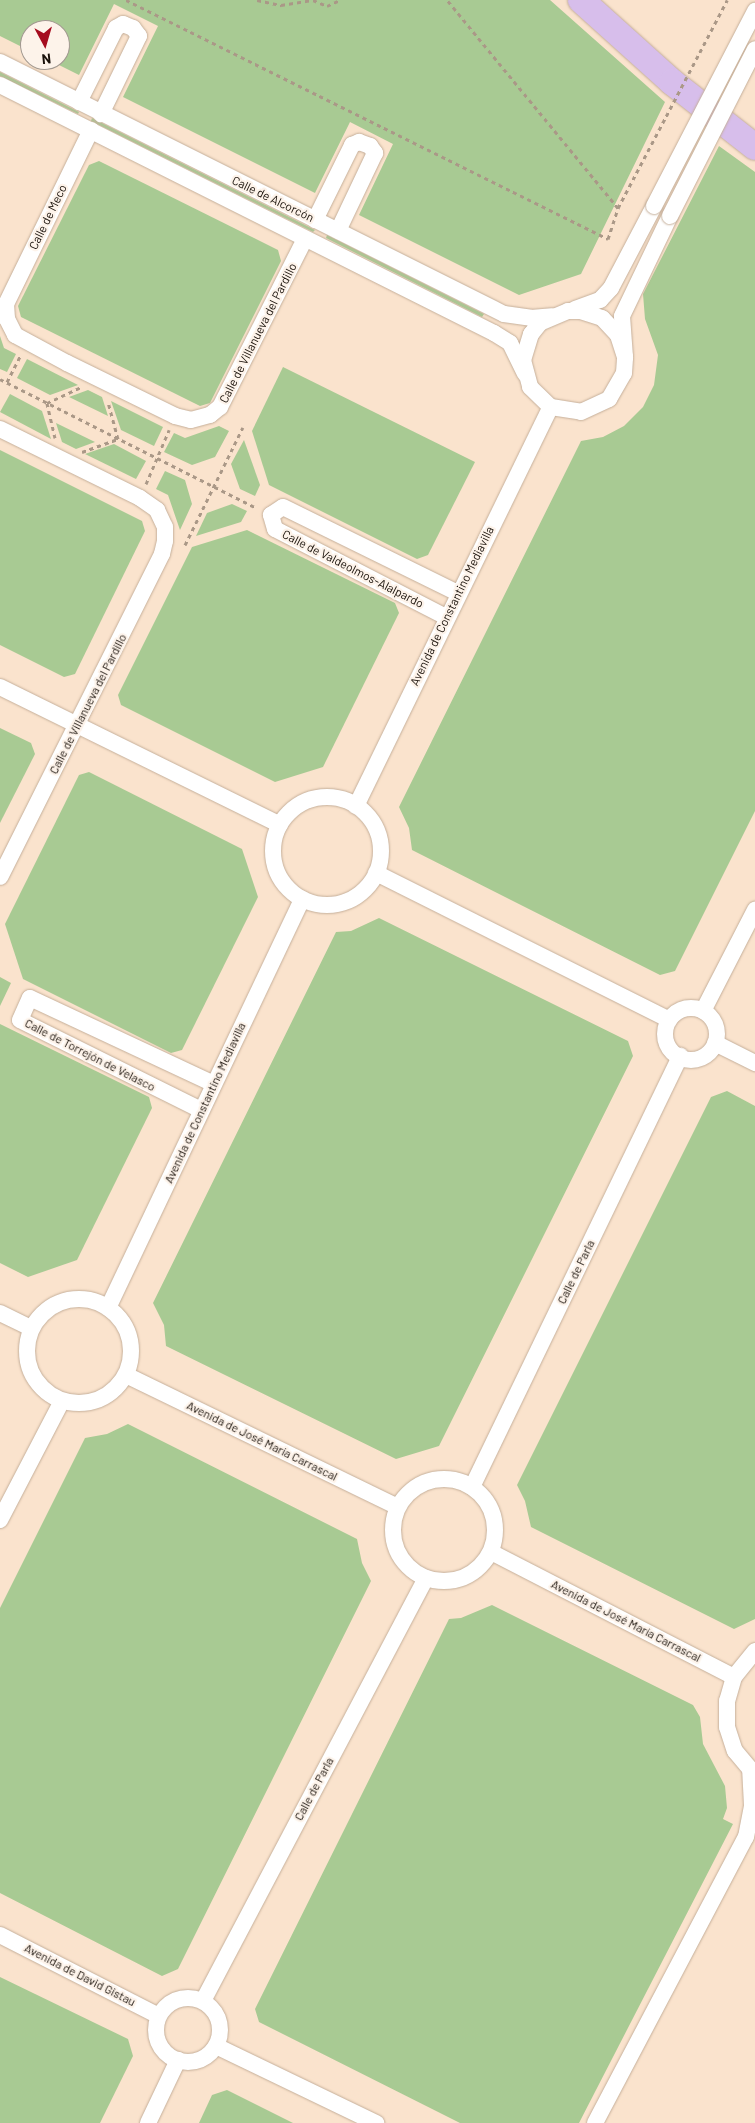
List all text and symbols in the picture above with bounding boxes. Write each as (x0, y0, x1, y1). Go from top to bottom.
north arrow (20, 20, 70, 70)
text: N (41, 50, 52, 68)
street label: Calle de Alcorcón (230, 173, 316, 225)
street label: Calle de Meco (26, 182, 70, 252)
street label: Calle de Villanueva del Pardillo (216, 261, 300, 405)
street label: Avenida de Constantino Mediavilla (407, 524, 497, 688)
street label: Calle de Valdeolmos-Alalpardo (280, 527, 426, 611)
street label: Calle de Villanueva del Pardillo (46, 632, 130, 776)
street label: Calle de Torrejón de Velasco (22, 1016, 158, 1094)
street label: Avenida de Constantino Mediavilla (161, 1020, 249, 1186)
street label: Calle de Parla (554, 1238, 598, 1306)
street label: Avenida de José María Carrascal (184, 1398, 340, 1484)
street label: Avenida de José María Carrascal (549, 1577, 703, 1665)
street label: Calle de Parla (291, 1755, 337, 1823)
street label: Avenida de David Gistau (22, 1941, 138, 2009)

